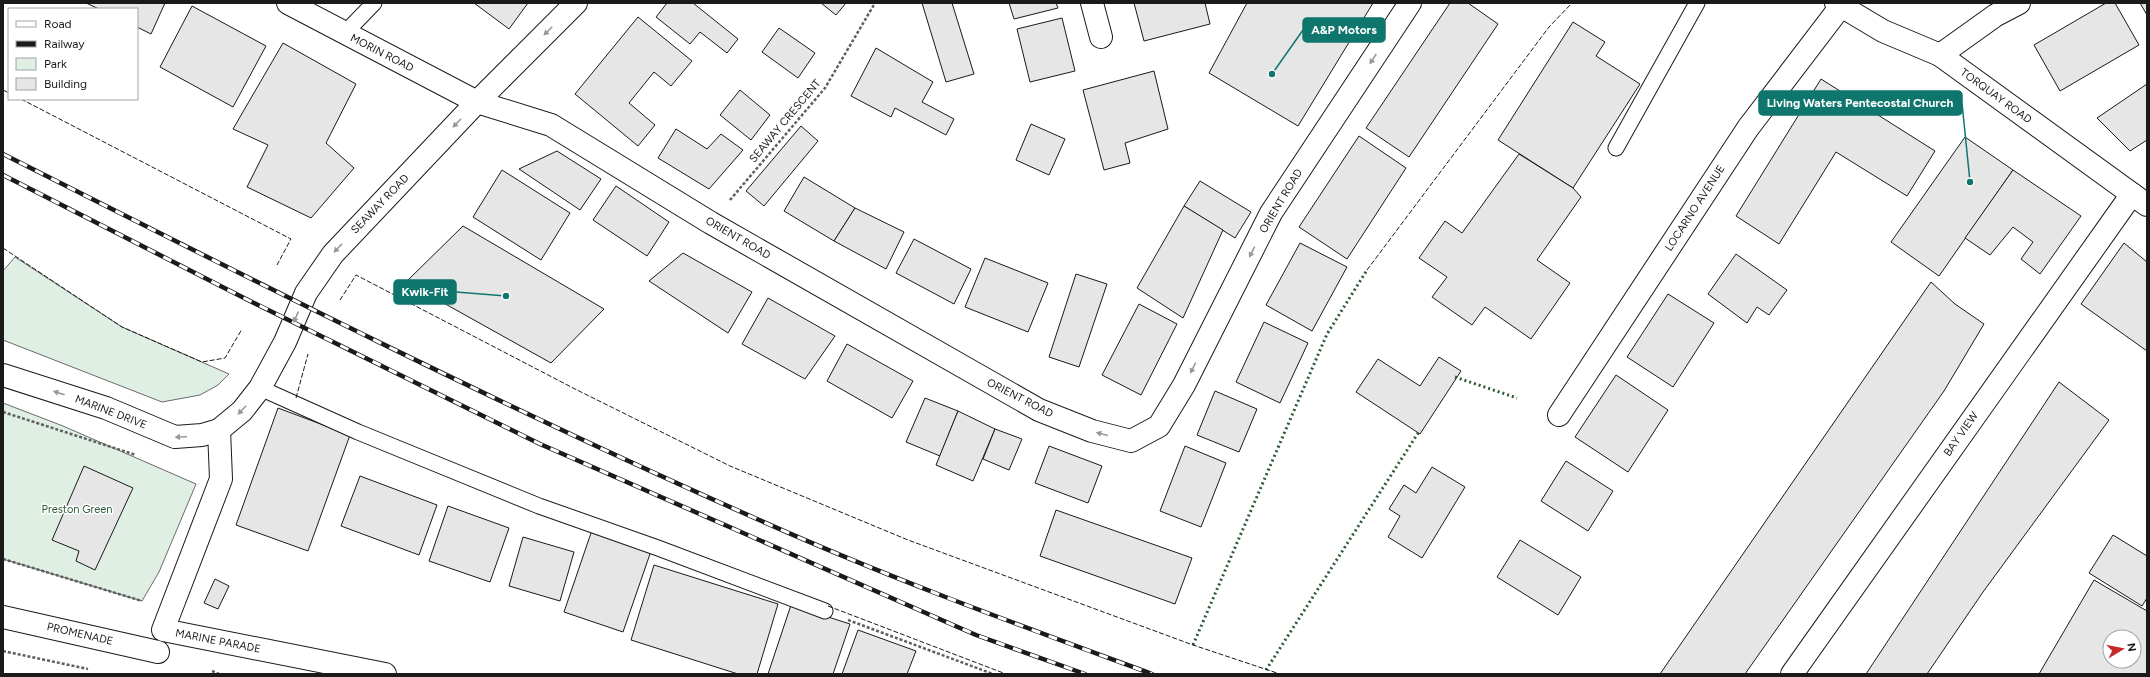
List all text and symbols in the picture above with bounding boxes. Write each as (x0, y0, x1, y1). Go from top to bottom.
legend (8, 8, 138, 100)
text: Road (44, 17, 72, 31)
callout: A&P Motors (1303, 18, 1385, 42)
text: A&P Motors (1311, 23, 1377, 37)
one-way arrow (543, 26, 553, 36)
street label: MORIN ROAD (348, 31, 416, 75)
text: Railway (44, 37, 85, 51)
one-way arrow (1369, 54, 1377, 64)
text: Park (44, 57, 67, 71)
street label: TORQUAY ROAD (1958, 66, 2035, 126)
text: Building (44, 77, 87, 91)
street label: SEAWAY CRESCENT (746, 77, 824, 165)
callout: Living Waters Pentecostal Church (1759, 91, 1962, 115)
text: Living Waters Pentecostal Church (1767, 96, 1953, 110)
one-way arrow (452, 118, 462, 128)
street label: LOCARNO AVENUE (1662, 163, 1728, 253)
street label: ORIENT ROAD (1257, 166, 1306, 235)
street label: SEAWAY ROAD (348, 171, 412, 236)
street label: ORIENT ROAD (703, 214, 773, 262)
one-way arrow (333, 243, 343, 253)
one-way arrow (1249, 246, 1255, 258)
callout: Kwik-Fit (394, 280, 456, 304)
text: Kwik-Fit (402, 285, 449, 299)
one-way arrow (292, 312, 298, 324)
one-way arrow (1190, 362, 1196, 374)
street label: ORIENT ROAD (985, 376, 1056, 420)
one-way arrow (53, 390, 65, 396)
street label: MARINE DRIVE (73, 392, 149, 432)
one-way arrow (237, 405, 247, 415)
street label: BAY VIEW (1941, 409, 1981, 459)
one-way arrow (1096, 430, 1108, 436)
one-way arrow (175, 433, 187, 440)
park label: Preston Green (42, 503, 112, 516)
street label: PROMENADE (46, 620, 114, 648)
street label: MARINE PARADE (174, 626, 262, 656)
north arrow (2102, 629, 2142, 669)
text: N (2124, 642, 2138, 653)

